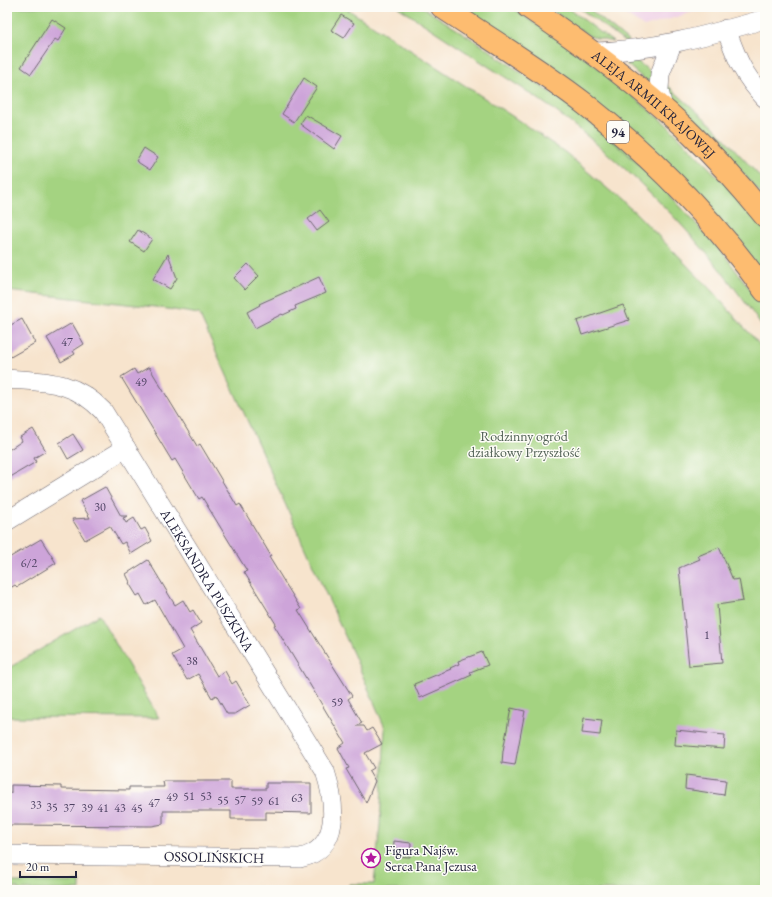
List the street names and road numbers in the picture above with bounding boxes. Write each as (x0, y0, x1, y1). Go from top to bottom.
street label: ALEJA ARMII KRAJOWEJ (587, 45, 720, 163)
road number: 94 (607, 121, 629, 143)
street label: ALEKSANDRA PUSZKINA (156, 505, 258, 655)
street label: OSSOLIŃSKICH (164, 847, 264, 867)

